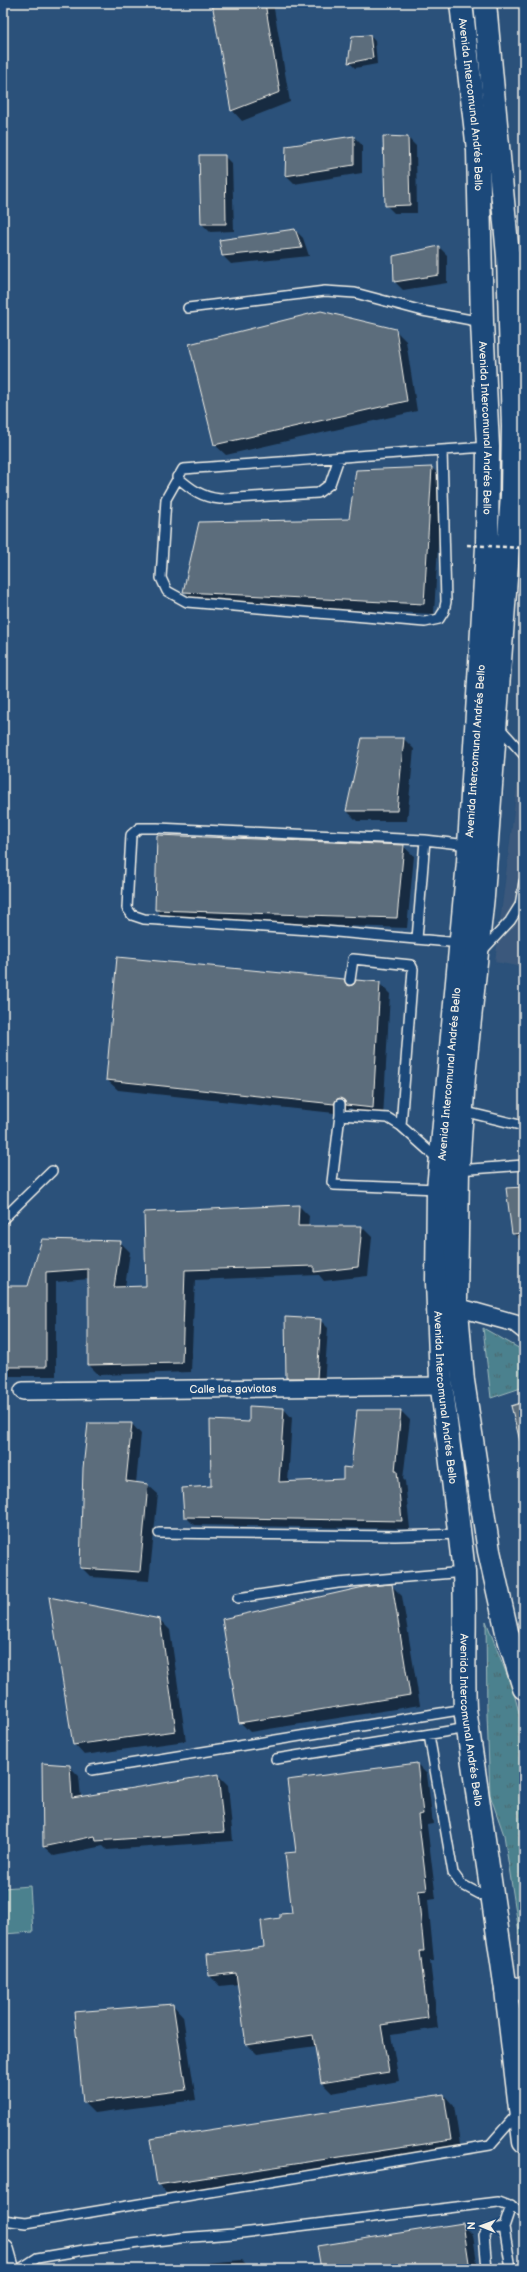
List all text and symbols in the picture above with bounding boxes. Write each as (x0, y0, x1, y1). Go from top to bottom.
street label: Avenida Intercomunal Andrés Bello (456, 17, 485, 191)
street label: Avenida Intercomunal Andrés Bello (476, 341, 494, 515)
street label: Avenida Intercomunal Andrés Bello (463, 664, 488, 838)
street label: Avenida Intercomunal Andrés Bello (435, 987, 464, 1161)
street label: Avenida Intercomunal Andrés Bello (431, 1311, 459, 1485)
street label: Calle las gaviotas (190, 1382, 277, 1396)
street label: Avenida Intercomunal Andrés Bello (457, 1633, 485, 1807)
north arrow (461, 2206, 501, 2246)
text: N (465, 2222, 478, 2230)

